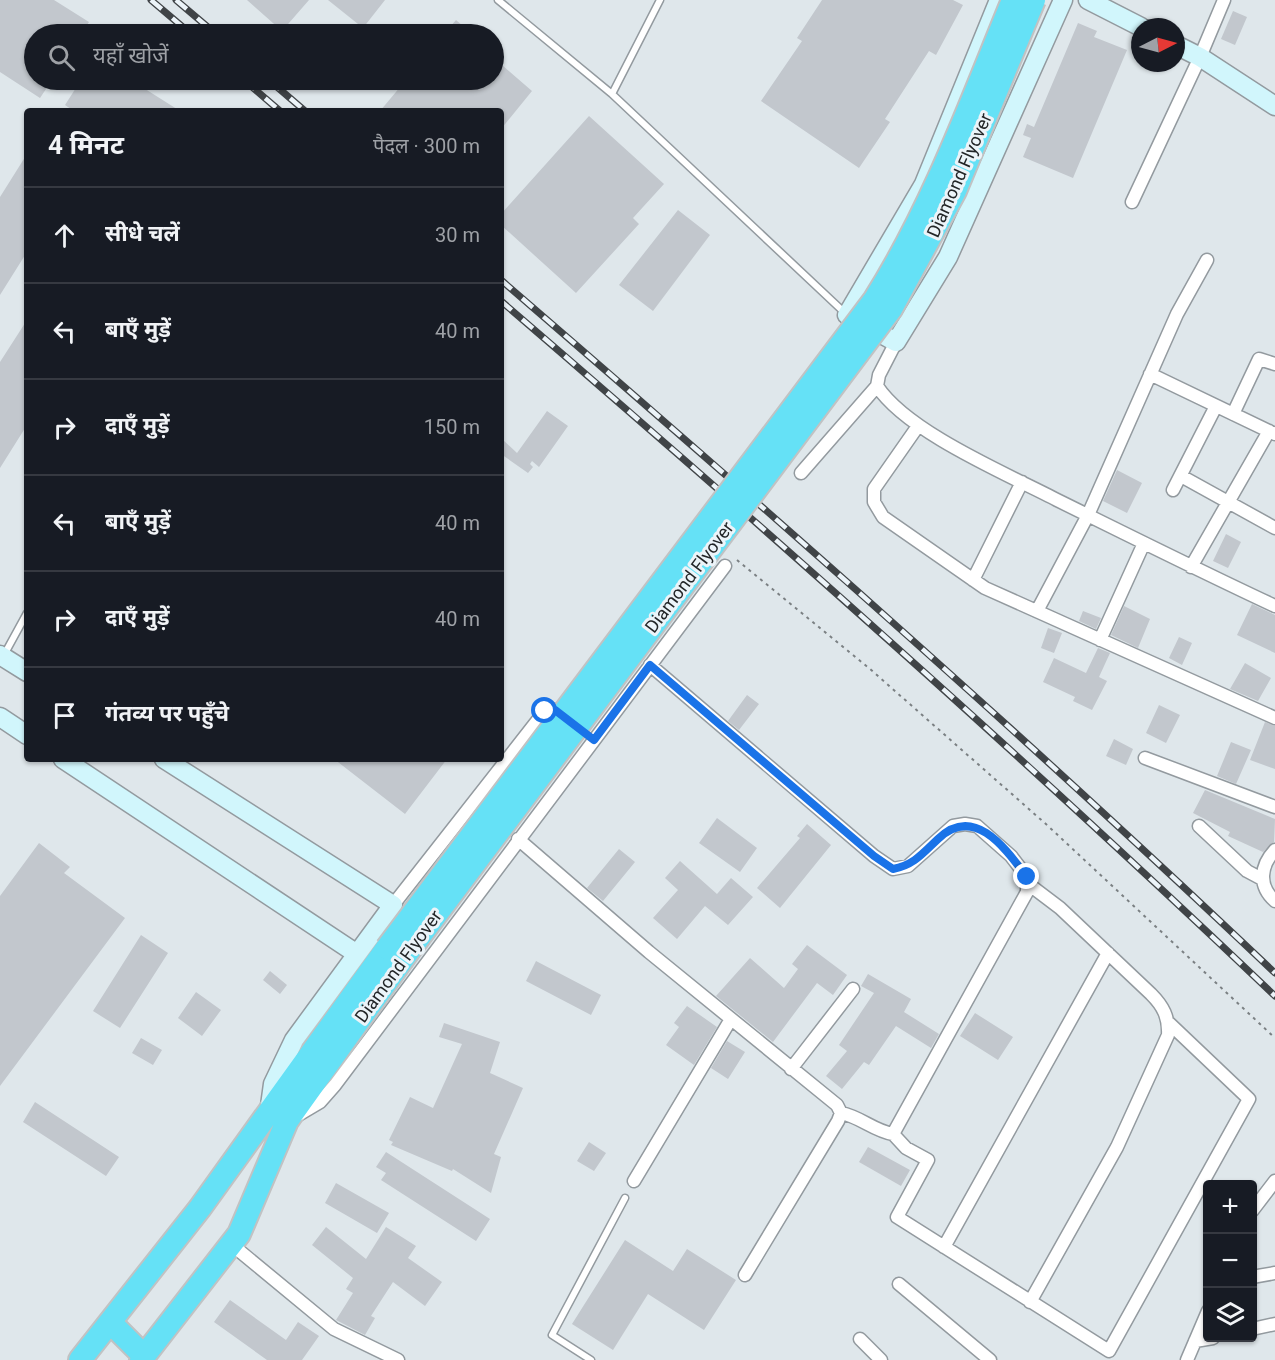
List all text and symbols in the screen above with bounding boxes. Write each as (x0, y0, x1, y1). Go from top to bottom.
north arrow (1131, 18, 1185, 72)
search box (24, 24, 504, 90)
icon: search (45, 41, 78, 74)
text: यहाँ खोजें (93, 43, 169, 68)
street label: Diamond Flyover (922, 110, 996, 240)
text: 4 मिनट (48, 130, 124, 160)
text: पैदल · 300 m (373, 134, 480, 158)
icon: ahead (48, 219, 81, 252)
text: सीधे चलें (105, 221, 180, 246)
text: 30 m (435, 223, 480, 247)
icon: left (48, 315, 81, 348)
text: बाएँ मुड़ें (105, 317, 171, 342)
text: 40 m (435, 319, 480, 343)
icon: right (48, 411, 81, 444)
text: दाएँ मुड़ें (105, 413, 170, 438)
text: 150 m (424, 415, 480, 439)
icon: left (48, 507, 81, 540)
text: बाएँ मुड़ें (105, 509, 171, 534)
text: 40 m (435, 511, 480, 535)
street label: Diamond Flyover (640, 517, 738, 637)
icon: right (48, 603, 81, 636)
text: दाएँ मुड़ें (105, 605, 170, 630)
text: 40 m (435, 607, 480, 631)
route start (531, 697, 557, 723)
icon: arrive (48, 699, 81, 732)
text: गंतव्य पर पहुँचे (105, 701, 229, 726)
route end (1013, 863, 1039, 889)
street label: Diamond Flyover (350, 906, 446, 1026)
map controls (1203, 1180, 1257, 1342)
button: + (1203, 1180, 1257, 1234)
button: − (1203, 1234, 1257, 1288)
button: layers (1203, 1288, 1257, 1342)

